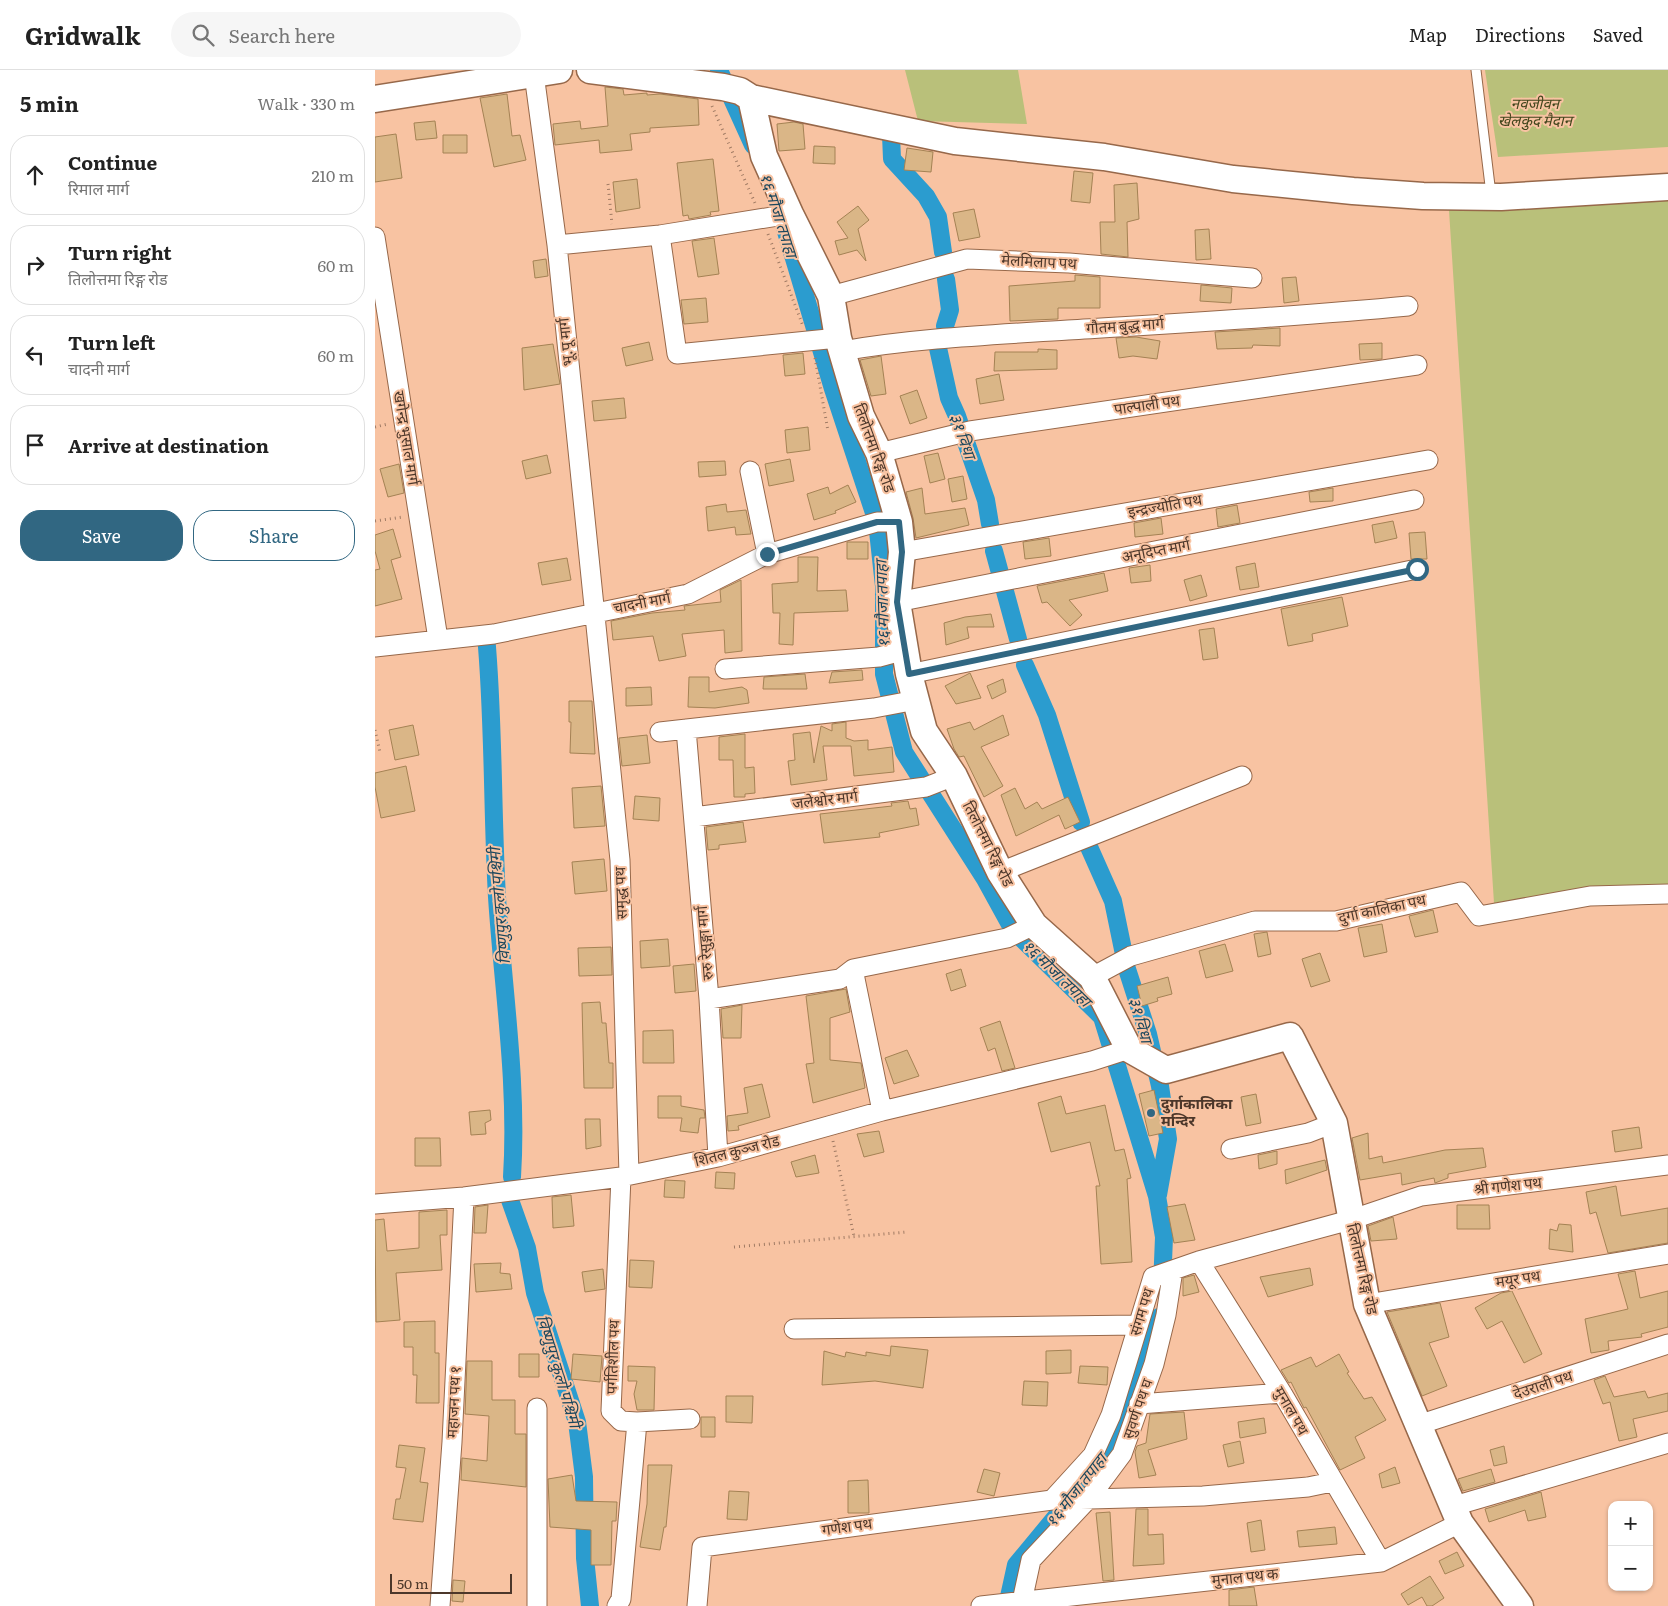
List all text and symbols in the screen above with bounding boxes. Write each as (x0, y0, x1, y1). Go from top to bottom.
search box (171, 12, 521, 57)
text: Gridwalk (25, 17, 141, 52)
icon: search (189, 21, 217, 49)
text: Search here (229, 21, 335, 49)
text: Map (1409, 21, 1447, 48)
text: Directions (1475, 21, 1565, 48)
text: Saved (1593, 21, 1643, 48)
text: 5 min (20, 87, 79, 118)
text: Walk · 330 m (257, 91, 355, 115)
park label: नवजीवन खेलकुद मैदान (1498, 91, 1575, 131)
text: Continue (68, 148, 157, 176)
icon: ahead (21, 161, 49, 189)
text: 210 m (311, 163, 354, 187)
water label: १६ मौजा तपाहा (755, 169, 806, 263)
text: रिमाल मार्ग (68, 176, 129, 200)
text: Turn right (68, 238, 172, 266)
street label: मेलमिलाप पथ (1001, 247, 1078, 274)
icon: right (21, 251, 49, 279)
text: 60 m (317, 253, 354, 277)
text: तिलोत्तमा रिङ्ग रोड (68, 266, 168, 290)
street label: गौतम बुद्ध मार्ग (1085, 310, 1165, 339)
street label: भू.पू मार्ग (550, 316, 578, 367)
text: Turn left (68, 328, 155, 356)
icon: left (21, 341, 49, 369)
text: 60 m (317, 343, 354, 367)
text: चादनी मार्ग (68, 356, 130, 380)
street label: पाल्पाली पथ (1112, 387, 1182, 420)
street label: खगेन्द्र भुसाल मार्ग (389, 389, 426, 488)
street label: तिलोत्तमा रिङ्ग रोड (849, 400, 902, 496)
water label: ३१ विधा (945, 410, 984, 464)
icon: arrive (21, 431, 49, 459)
text: Arrive at destination (68, 431, 269, 459)
street label: इन्द्रज्योति पथ (1126, 487, 1204, 522)
button: Save (20, 510, 183, 561)
button: Share (193, 510, 355, 561)
street label: अनूदिप्त मार्ग (1120, 531, 1193, 567)
route end (756, 543, 779, 566)
water label: १६ मौजा तपाहा (867, 557, 895, 648)
route start (1406, 558, 1429, 581)
street label: चादनी मार्ग (611, 585, 673, 618)
street label: जलेश्वोर मार्ग (791, 783, 860, 814)
street label: तिलोत्तमा रिङ्ग रोड (958, 797, 1021, 891)
water label: विष्णुपुर कुलो पश्चिमी (481, 844, 515, 965)
street label: समृद्ध पथ (607, 866, 632, 920)
street label: दुर्गा कालिका पथ (1336, 887, 1428, 928)
street label: रुरु रेसुङ्गा मार्ग (689, 904, 718, 981)
water label: १६ मौजा तपाहा (1018, 933, 1100, 1013)
water label: ३१ विधा (1124, 994, 1161, 1048)
place label: दुर्गाकालिका मन्दिर (1161, 1091, 1233, 1131)
marker: दुर्गाकालिका मन्दिर (1145, 1107, 1157, 1119)
street label: शितल कुञ्ज रोड (692, 1128, 783, 1171)
street label: श्री गणेश पथ (1473, 1169, 1543, 1200)
street label: तिलोत्तमा रिङ्ग रोड (1342, 1221, 1385, 1318)
street label: मयूर पथ (1494, 1263, 1542, 1292)
street label: संगम पथ (1122, 1285, 1159, 1338)
water label: विष्णुपुर कुलो पश्चिमी (531, 1311, 589, 1433)
street label: पर्गतिशील पथ (599, 1319, 624, 1395)
street label: देउराली पथ (1510, 1363, 1576, 1404)
street label: महाजन पथ १ (439, 1365, 466, 1439)
street label: सुवर्ण पथ घ (1116, 1374, 1158, 1442)
street label: मुनाल पथ (1269, 1382, 1316, 1439)
water label: १६ मौजा तपाहा (1039, 1445, 1113, 1531)
map controls (1608, 1501, 1653, 1591)
button: + (1608, 1501, 1653, 1546)
street label: गणेश पथ (820, 1511, 874, 1540)
button: − (1608, 1546, 1653, 1591)
street label: मुनाल पथ क (1210, 1561, 1280, 1590)
scale bar (390, 1571, 513, 1594)
text: 50 m (397, 1573, 429, 1593)

